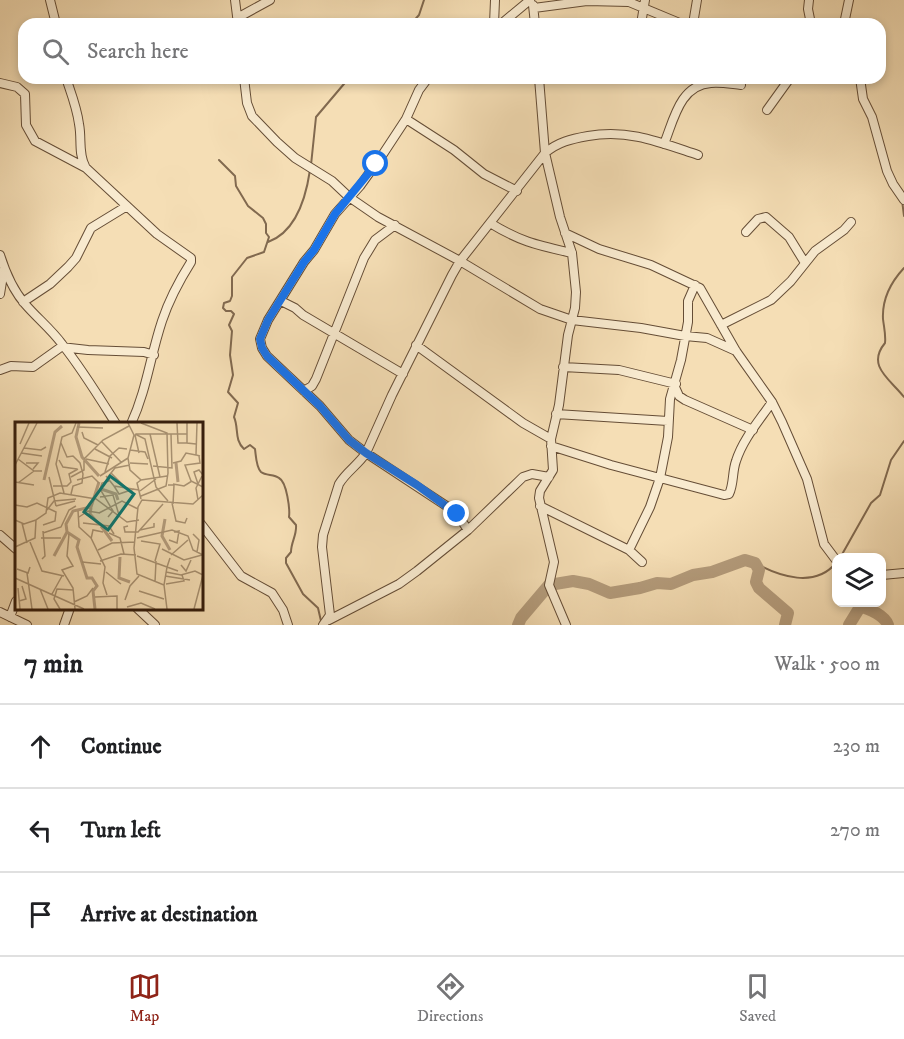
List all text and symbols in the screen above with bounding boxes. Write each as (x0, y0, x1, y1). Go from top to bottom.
search box (18, 18, 886, 84)
icon: search (39, 35, 72, 68)
text: Search here (87, 38, 189, 65)
route start (362, 150, 388, 176)
inset map (15, 422, 202, 610)
route end (443, 500, 469, 526)
map controls (832, 553, 886, 607)
button: layers (832, 553, 886, 607)
text: 7 min (24, 648, 83, 681)
text: Walk · 500 m (774, 652, 880, 677)
icon: ahead (24, 730, 57, 763)
text: Continue (81, 733, 162, 760)
text: 230 m (833, 734, 880, 759)
icon: left (24, 814, 57, 847)
text: Turn left (81, 817, 161, 844)
text: 270 m (830, 818, 880, 843)
icon: arrive (24, 898, 57, 931)
text: Arrive at destination (81, 901, 258, 928)
tab: Map (128, 970, 161, 1026)
tab: Directions (417, 970, 483, 1026)
tab: Saved (739, 970, 776, 1026)

